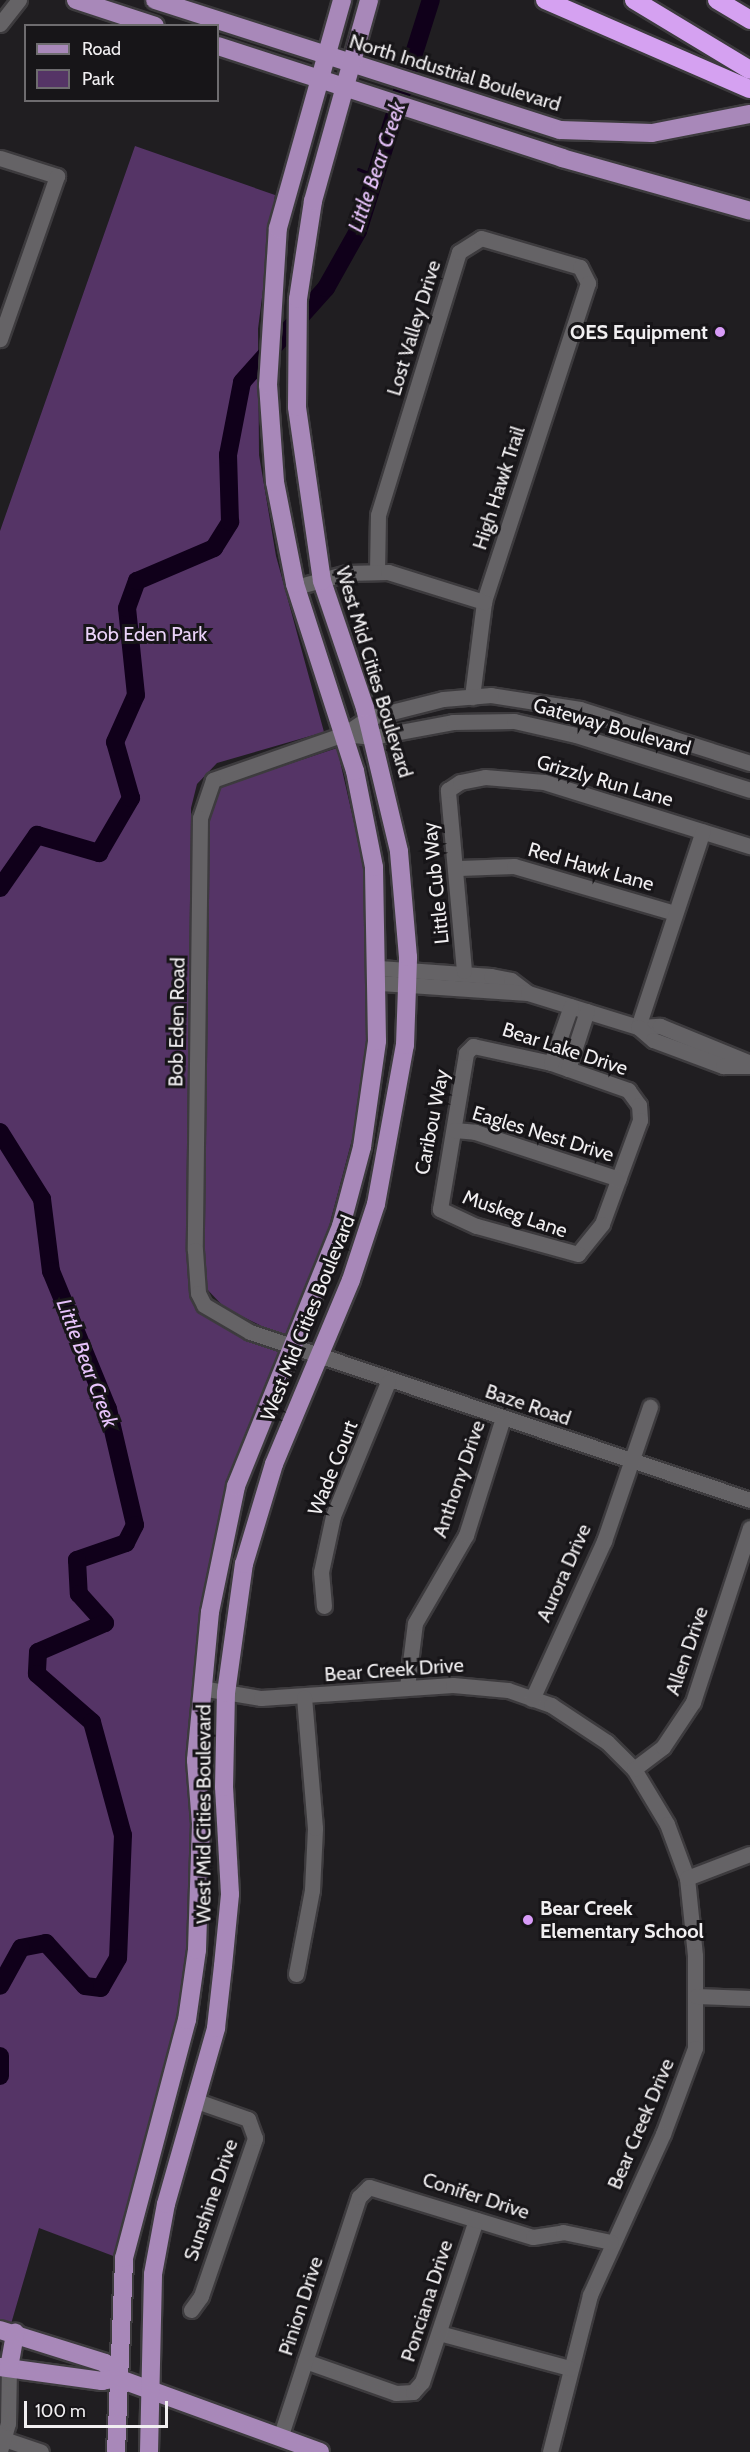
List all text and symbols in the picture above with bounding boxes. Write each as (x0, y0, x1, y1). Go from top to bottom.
legend (24, 24, 219, 102)
street label: North Industrial Boulevard (346, 29, 564, 117)
text: Road (82, 38, 121, 60)
text: Park (82, 68, 114, 90)
water label: Little Bear Creek (343, 99, 411, 235)
street label: Lost Valley Drive (382, 257, 446, 399)
place label: OES Equipment (570, 320, 708, 344)
marker: OES Equipment (713, 325, 727, 339)
street label: High Hawk Trail (468, 423, 530, 553)
street label: West Mid Cities Boulevard (330, 563, 418, 781)
park label: Bob Eden Park (85, 622, 207, 646)
street label: Gateway Boulevard (531, 693, 693, 761)
street label: Grizzly Run Lane (534, 750, 676, 812)
street label: Little Cub Way (418, 821, 454, 945)
street label: Red Hawk Lane (525, 838, 657, 896)
street label: Bob Eden Road (164, 957, 190, 1087)
street label: Bear Lake Drive (499, 1017, 631, 1081)
street label: Caribou Way (410, 1067, 454, 1177)
street label: Eagles Nest Drive (469, 1101, 617, 1167)
street label: Muskeg Lane (460, 1185, 570, 1243)
street label: West Mid Cities Boulevard (256, 1212, 360, 1424)
water label: Little Bear Creek (51, 1295, 123, 1431)
street label: Baze Road (482, 1379, 574, 1431)
street label: Wade Court (303, 1417, 363, 1519)
street label: Anthony Drive (428, 1417, 490, 1541)
street label: Aurora Drive (532, 1520, 596, 1626)
street label: Allen Drive (661, 1603, 713, 1699)
street label: Bear Creek Drive (324, 1653, 464, 1687)
street label: West Mid Cities Boulevard (192, 1704, 216, 1924)
place label: Bear Creek Elementary School (540, 1896, 704, 1943)
marker: Bear Creek Elementary School (521, 1913, 535, 1927)
street label: Bear Creek Drive (603, 2055, 679, 2193)
street label: Sunshine Drive (179, 2136, 243, 2264)
street label: Conifer Drive (420, 2167, 532, 2225)
street label: Ponciana Drive (396, 2237, 458, 2365)
street label: Pinion Drive (274, 2254, 328, 2358)
scale bar (27, 2389, 171, 2427)
text: 100 m (35, 2400, 86, 2422)

